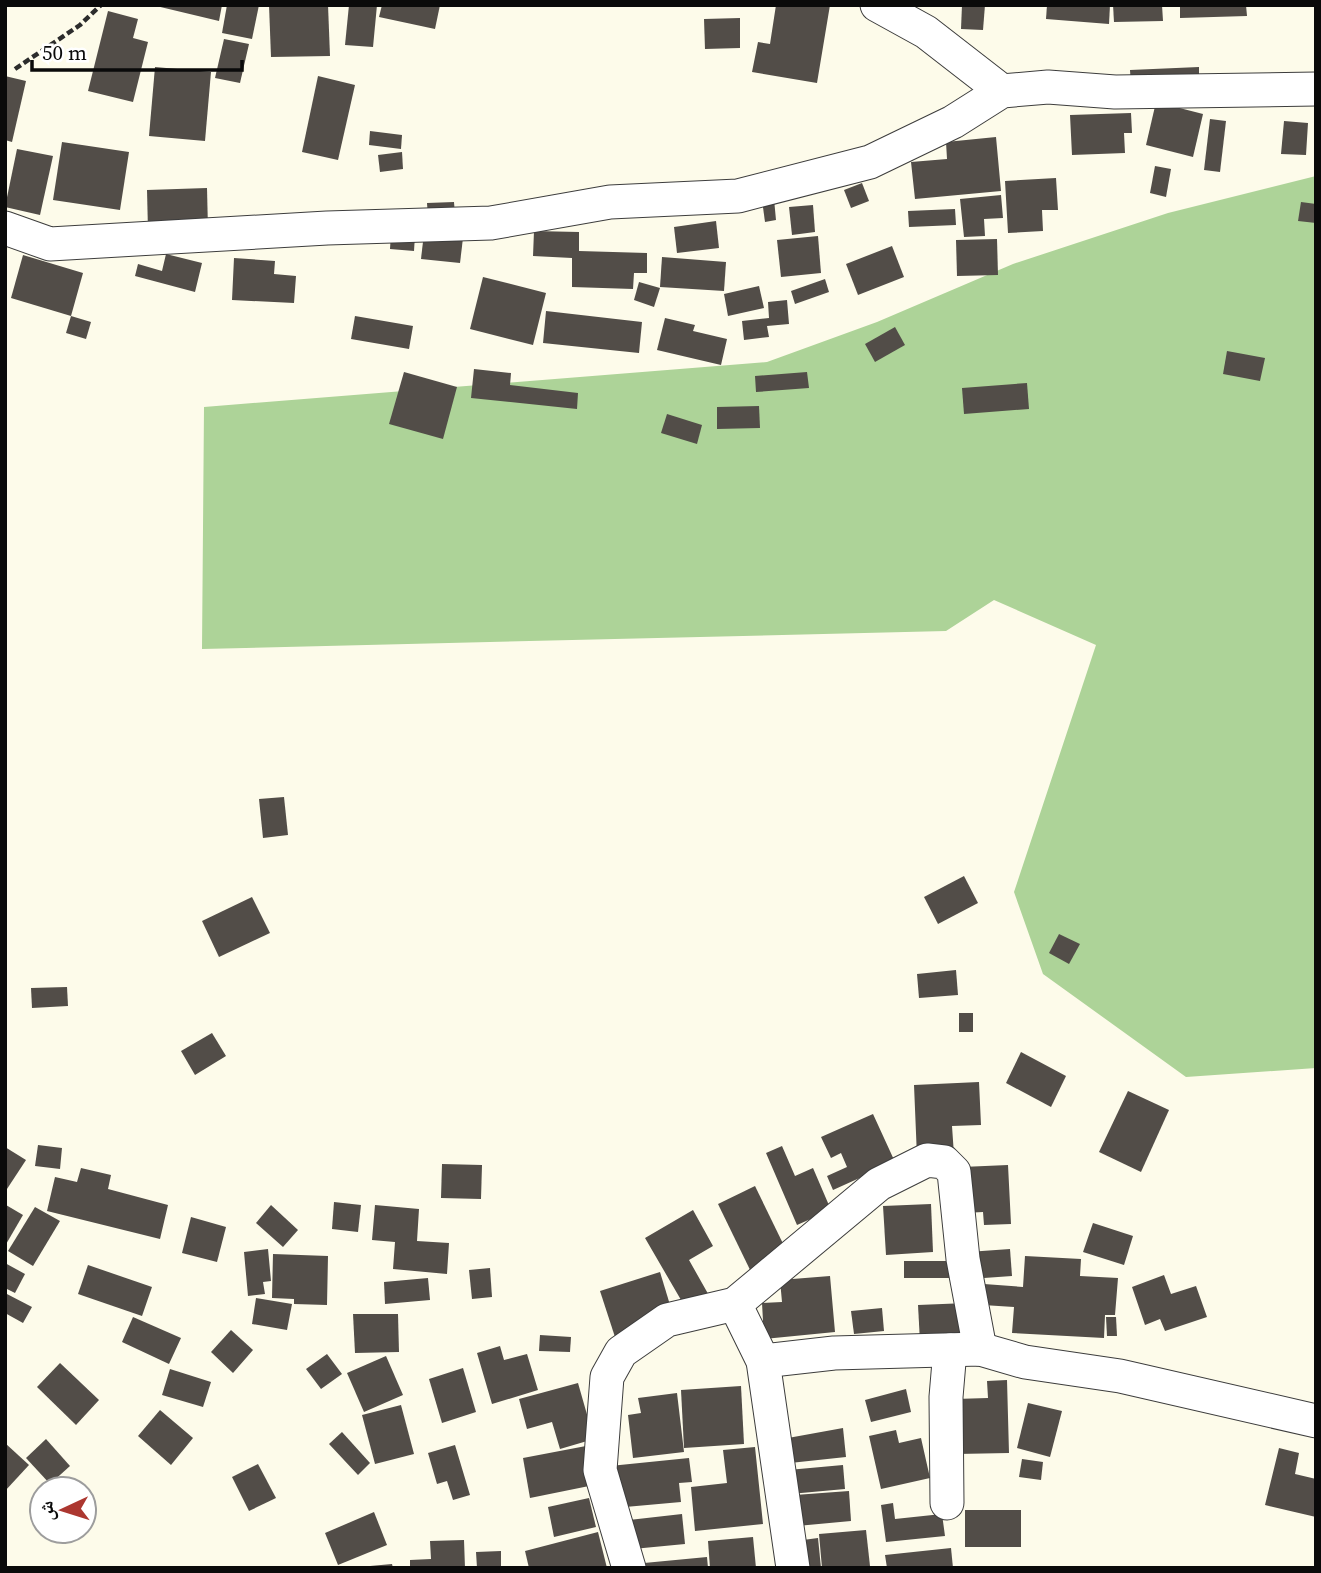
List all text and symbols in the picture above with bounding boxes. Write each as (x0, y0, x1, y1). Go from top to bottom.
scale bar (32, 28, 242, 72)
text: 50 m (42, 38, 87, 67)
north arrow (28, 1475, 98, 1545)
text: ش (32, 1500, 60, 1522)

